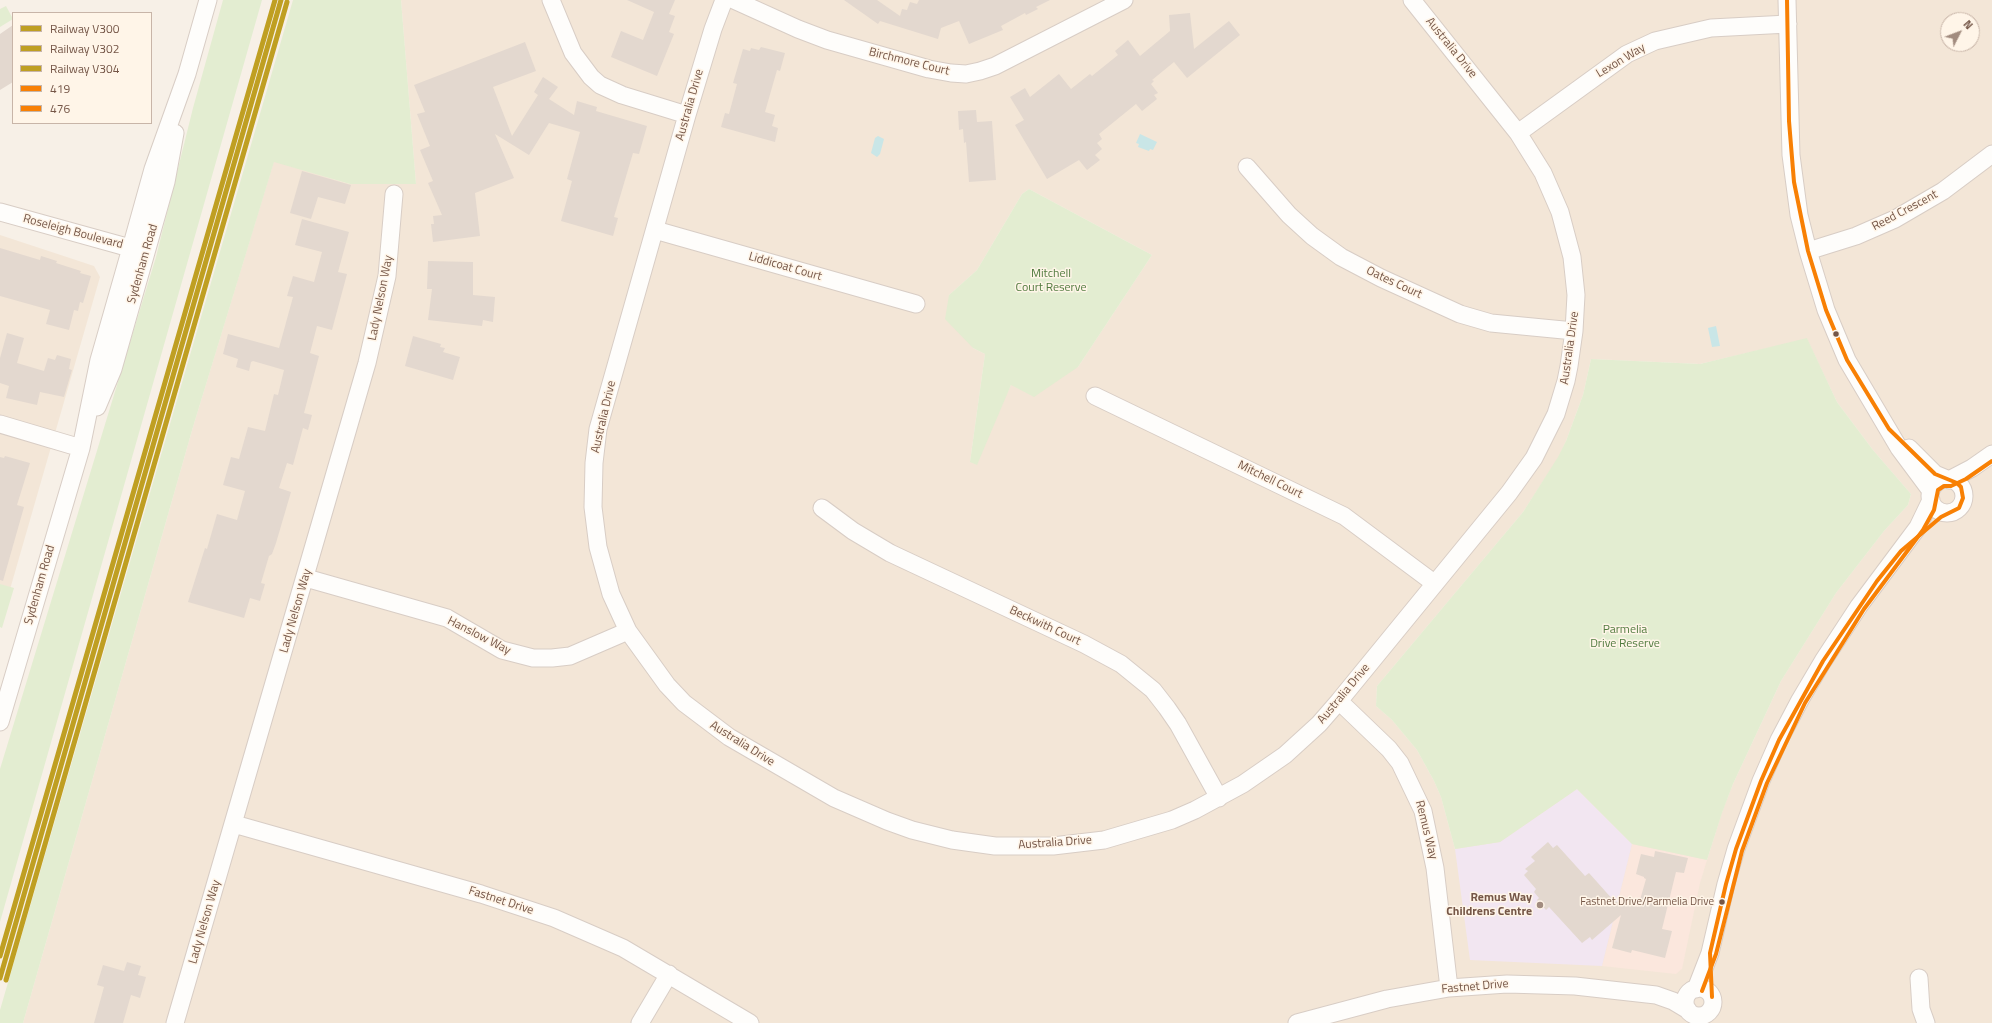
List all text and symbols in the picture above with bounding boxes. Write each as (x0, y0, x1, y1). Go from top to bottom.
legend (12, 12, 152, 124)
north arrow (1940, 12, 1980, 52)
street label: Australia Drive (1422, 15, 1480, 81)
text: N (1960, 16, 1977, 33)
text: Railway V300 (50, 19, 119, 38)
text: Railway V302 (50, 39, 119, 58)
street label: Lexon Way (1594, 41, 1648, 81)
street label: Birchmore Court (867, 45, 951, 79)
text: Railway V304 (50, 59, 119, 78)
street label: Australia Drive (673, 68, 707, 142)
text: 419 (50, 79, 70, 98)
text: 476 (50, 99, 70, 118)
street label: Reed Crescent (1870, 188, 1940, 234)
street label: Roseleigh Boulevard (21, 212, 125, 252)
street label: Sydenham Road (125, 223, 161, 305)
street label: Liddicoat Court (747, 250, 823, 284)
street label: Lady Nelson Way (366, 254, 396, 342)
street label: Oates Court (1364, 264, 1424, 302)
park label: Mitchell Court Reserve (1016, 267, 1086, 295)
street label: Australia Drive (1558, 310, 1582, 386)
unlabelled marker (1831, 329, 1841, 339)
street label: Australia Drive (589, 379, 619, 455)
street label: Mitchell Court (1235, 458, 1305, 502)
street label: Sydenham Road (22, 544, 58, 626)
street label: Lady Nelson Way (277, 567, 315, 655)
street label: Beckwith Court (1007, 603, 1083, 649)
street label: Hanslow Way (445, 614, 513, 658)
park label: Parmelia Drive Reserve (1590, 623, 1660, 651)
street label: Australia Drive (1315, 661, 1373, 727)
street label: Australia Drive (707, 718, 777, 770)
street label: Remus Way (1412, 799, 1440, 861)
street label: Australia Drive (1018, 833, 1092, 853)
street label: Lady Nelson Way (186, 878, 224, 966)
street label: Fastnet Drive (467, 884, 535, 918)
place label: Remus Way Childrens Centre (1446, 891, 1532, 919)
place label: Fastnet Drive/Parmelia Drive (1580, 895, 1714, 909)
marker: Fastnet Drive/Parmelia Drive (1717, 897, 1727, 907)
marker: Remus Way Childrens Centre (1535, 900, 1545, 910)
street label: Fastnet Drive (1441, 977, 1509, 997)

